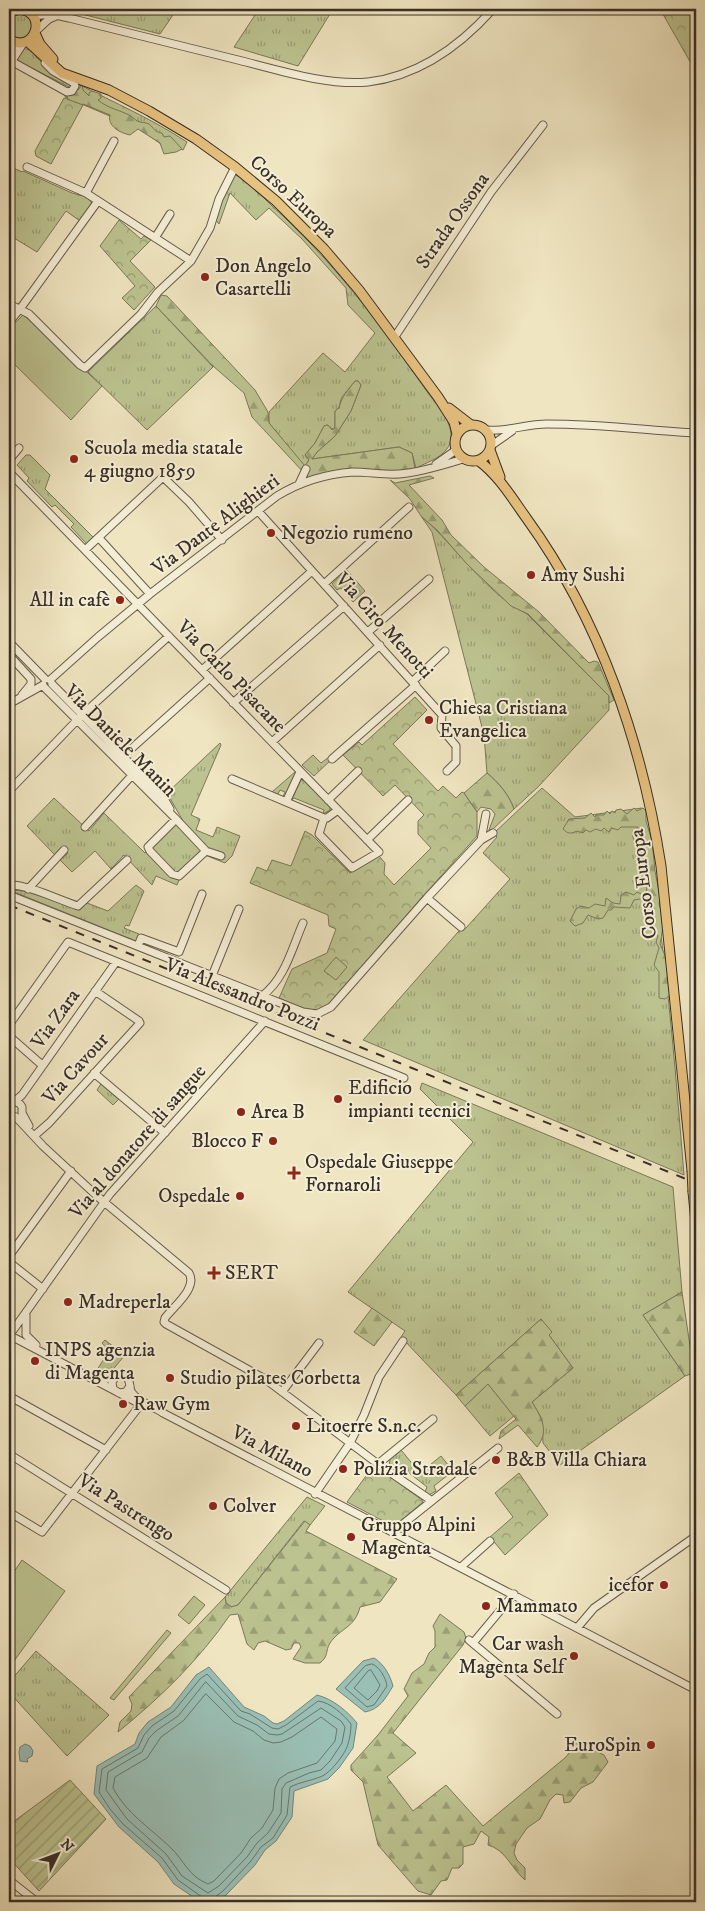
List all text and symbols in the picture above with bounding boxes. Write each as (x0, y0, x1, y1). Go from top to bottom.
street label: Corso Europa (244, 150, 342, 244)
street label: Strada Ossona (411, 168, 496, 274)
place label: Don Angelo Casartelli (215, 254, 311, 302)
marker: Don Angelo Casartelli (199, 271, 211, 283)
place label: Scuola media statale 4 giugno 1859 (84, 436, 243, 484)
marker: Scuola media statale 4 giugno 1859 (68, 453, 80, 465)
street label: Via Dante Alighieri (146, 469, 285, 582)
place label: Negozio rumeno (281, 521, 413, 546)
marker: Negozio rumeno (265, 527, 277, 539)
place label: Amy Sushi (541, 563, 625, 588)
street label: Via Ciro Menotti (329, 567, 438, 684)
marker: Amy Sushi (525, 569, 537, 581)
place label: All in cafè (29, 588, 110, 613)
marker: All in cafè (114, 594, 126, 606)
street label: Via Carlo Pisacane (170, 615, 291, 739)
street label: Via Daniele Manin (58, 679, 182, 803)
place label: Chiesa Cristiana Evangelica (439, 696, 568, 744)
marker: Chiesa Cristiana Evangelica (423, 714, 435, 726)
street label: Corso Europa (625, 827, 663, 940)
street label: Via Alessandro Pozzi (160, 952, 323, 1037)
street label: Via Zara (25, 984, 86, 1055)
street label: Via Cavour (37, 1028, 115, 1111)
street label: Via al donatore di sangue (63, 1060, 212, 1225)
place label: Edificio impianti tecnici (348, 1076, 471, 1124)
marker: Edificio impianti tecnici (332, 1093, 344, 1105)
place label: Area B (251, 1100, 305, 1125)
marker: Area B (235, 1106, 247, 1118)
place label: Blocco F (191, 1129, 263, 1154)
marker: Blocco F (267, 1135, 279, 1147)
place label: Ospedale Giuseppe Fornaroli (305, 1150, 453, 1198)
marker: Ospedale Giuseppe Fornaroli (287, 1166, 301, 1180)
place label: Ospedale (158, 1184, 230, 1209)
marker: Ospedale (234, 1190, 246, 1202)
place label: SERT (225, 1261, 278, 1286)
marker: SERT (207, 1266, 221, 1280)
place label: Madreperla (78, 1290, 171, 1315)
marker: Madreperla (62, 1296, 74, 1308)
place label: INPS agenzia di Magenta (45, 1338, 156, 1386)
marker: INPS agenzia di Magenta (29, 1355, 41, 1367)
place label: Studio pilates Corbetta (180, 1366, 361, 1391)
marker: Studio pilates Corbetta (164, 1372, 176, 1384)
place label: Raw Gym (133, 1392, 210, 1417)
marker: Raw Gym (117, 1398, 129, 1410)
place label: Litoerre S.n.c. (306, 1414, 421, 1439)
street label: Via Milano (226, 1420, 317, 1484)
marker: Litoerre S.n.c. (290, 1420, 302, 1432)
place label: B&B Villa Chiara (506, 1448, 647, 1473)
marker: B&B Villa Chiara (490, 1454, 502, 1466)
place label: Polizia Stradale (353, 1457, 477, 1482)
marker: Polizia Stradale (337, 1463, 349, 1475)
street label: Via Pastrengo (72, 1468, 179, 1548)
place label: Colver (223, 1494, 277, 1519)
marker: Colver (207, 1500, 219, 1512)
place label: Gruppo Alpini Magenta (361, 1513, 476, 1561)
marker: Gruppo Alpini Magenta (345, 1531, 357, 1543)
place label: icefor (609, 1573, 655, 1598)
marker: icefor (658, 1579, 670, 1591)
place label: Mammato (496, 1594, 577, 1619)
marker: Mammato (480, 1600, 492, 1612)
place label: Car wash Magenta Self (459, 1632, 568, 1680)
marker: Car wash Magenta Self (568, 1650, 580, 1662)
place label: EuroSpin (564, 1733, 642, 1758)
marker: EuroSpin (645, 1739, 657, 1751)
north arrow (32, 1828, 82, 1878)
text: N (56, 1836, 78, 1857)

